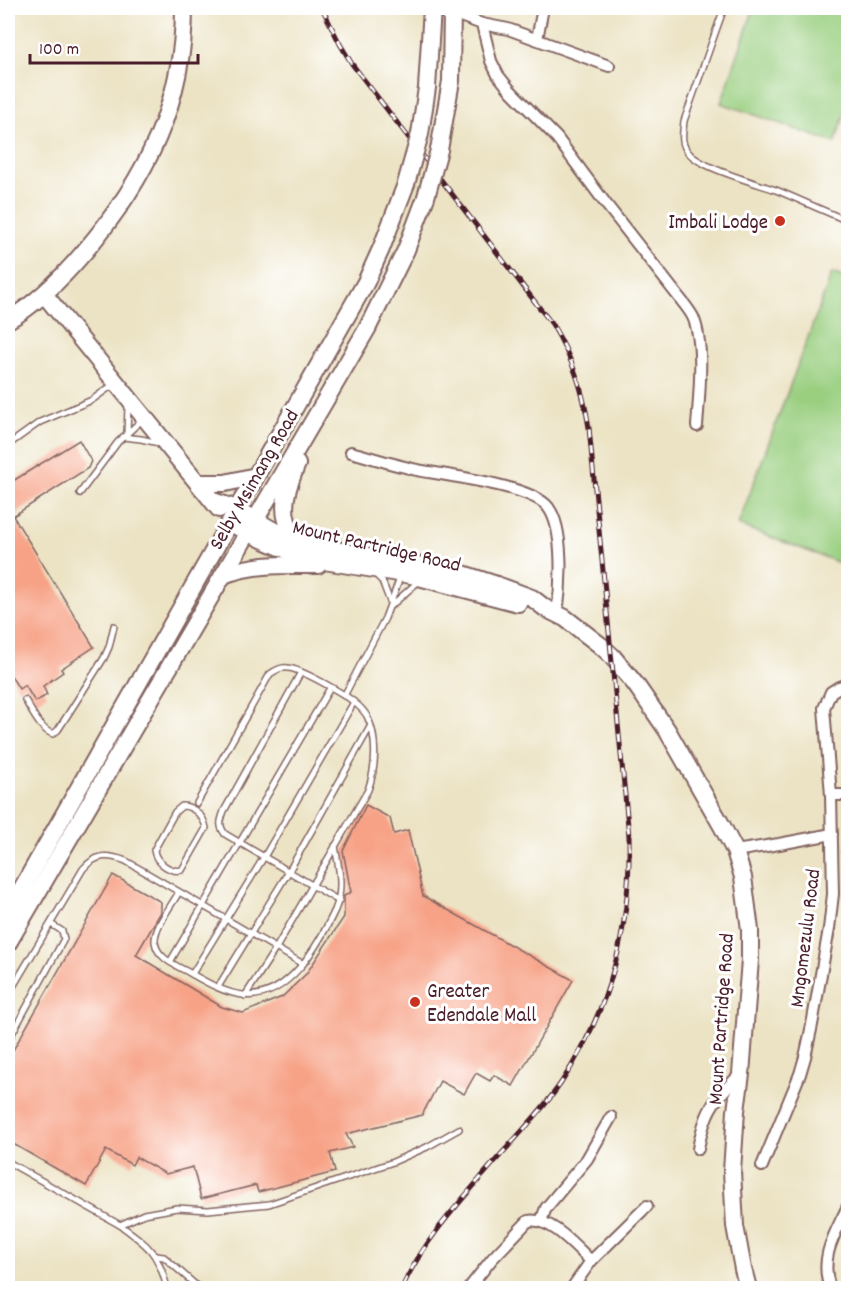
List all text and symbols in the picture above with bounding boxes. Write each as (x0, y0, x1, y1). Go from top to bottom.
scale bar (30, 27, 198, 65)
text: 100 m (39, 38, 79, 63)
place label: Imbali Lodge (668, 209, 768, 239)
marker: Imbali Lodge (773, 214, 787, 228)
street label: Selby Msimang Road (203, 405, 308, 556)
street label: Mount Partridge Road (289, 514, 463, 582)
street label: Mngomezulu Road (784, 867, 830, 1009)
street label: Mount Partridge Road (702, 932, 744, 1106)
place label: Greater Edendale Mall (427, 978, 536, 1032)
marker: Greater Edendale Mall (408, 995, 422, 1009)

